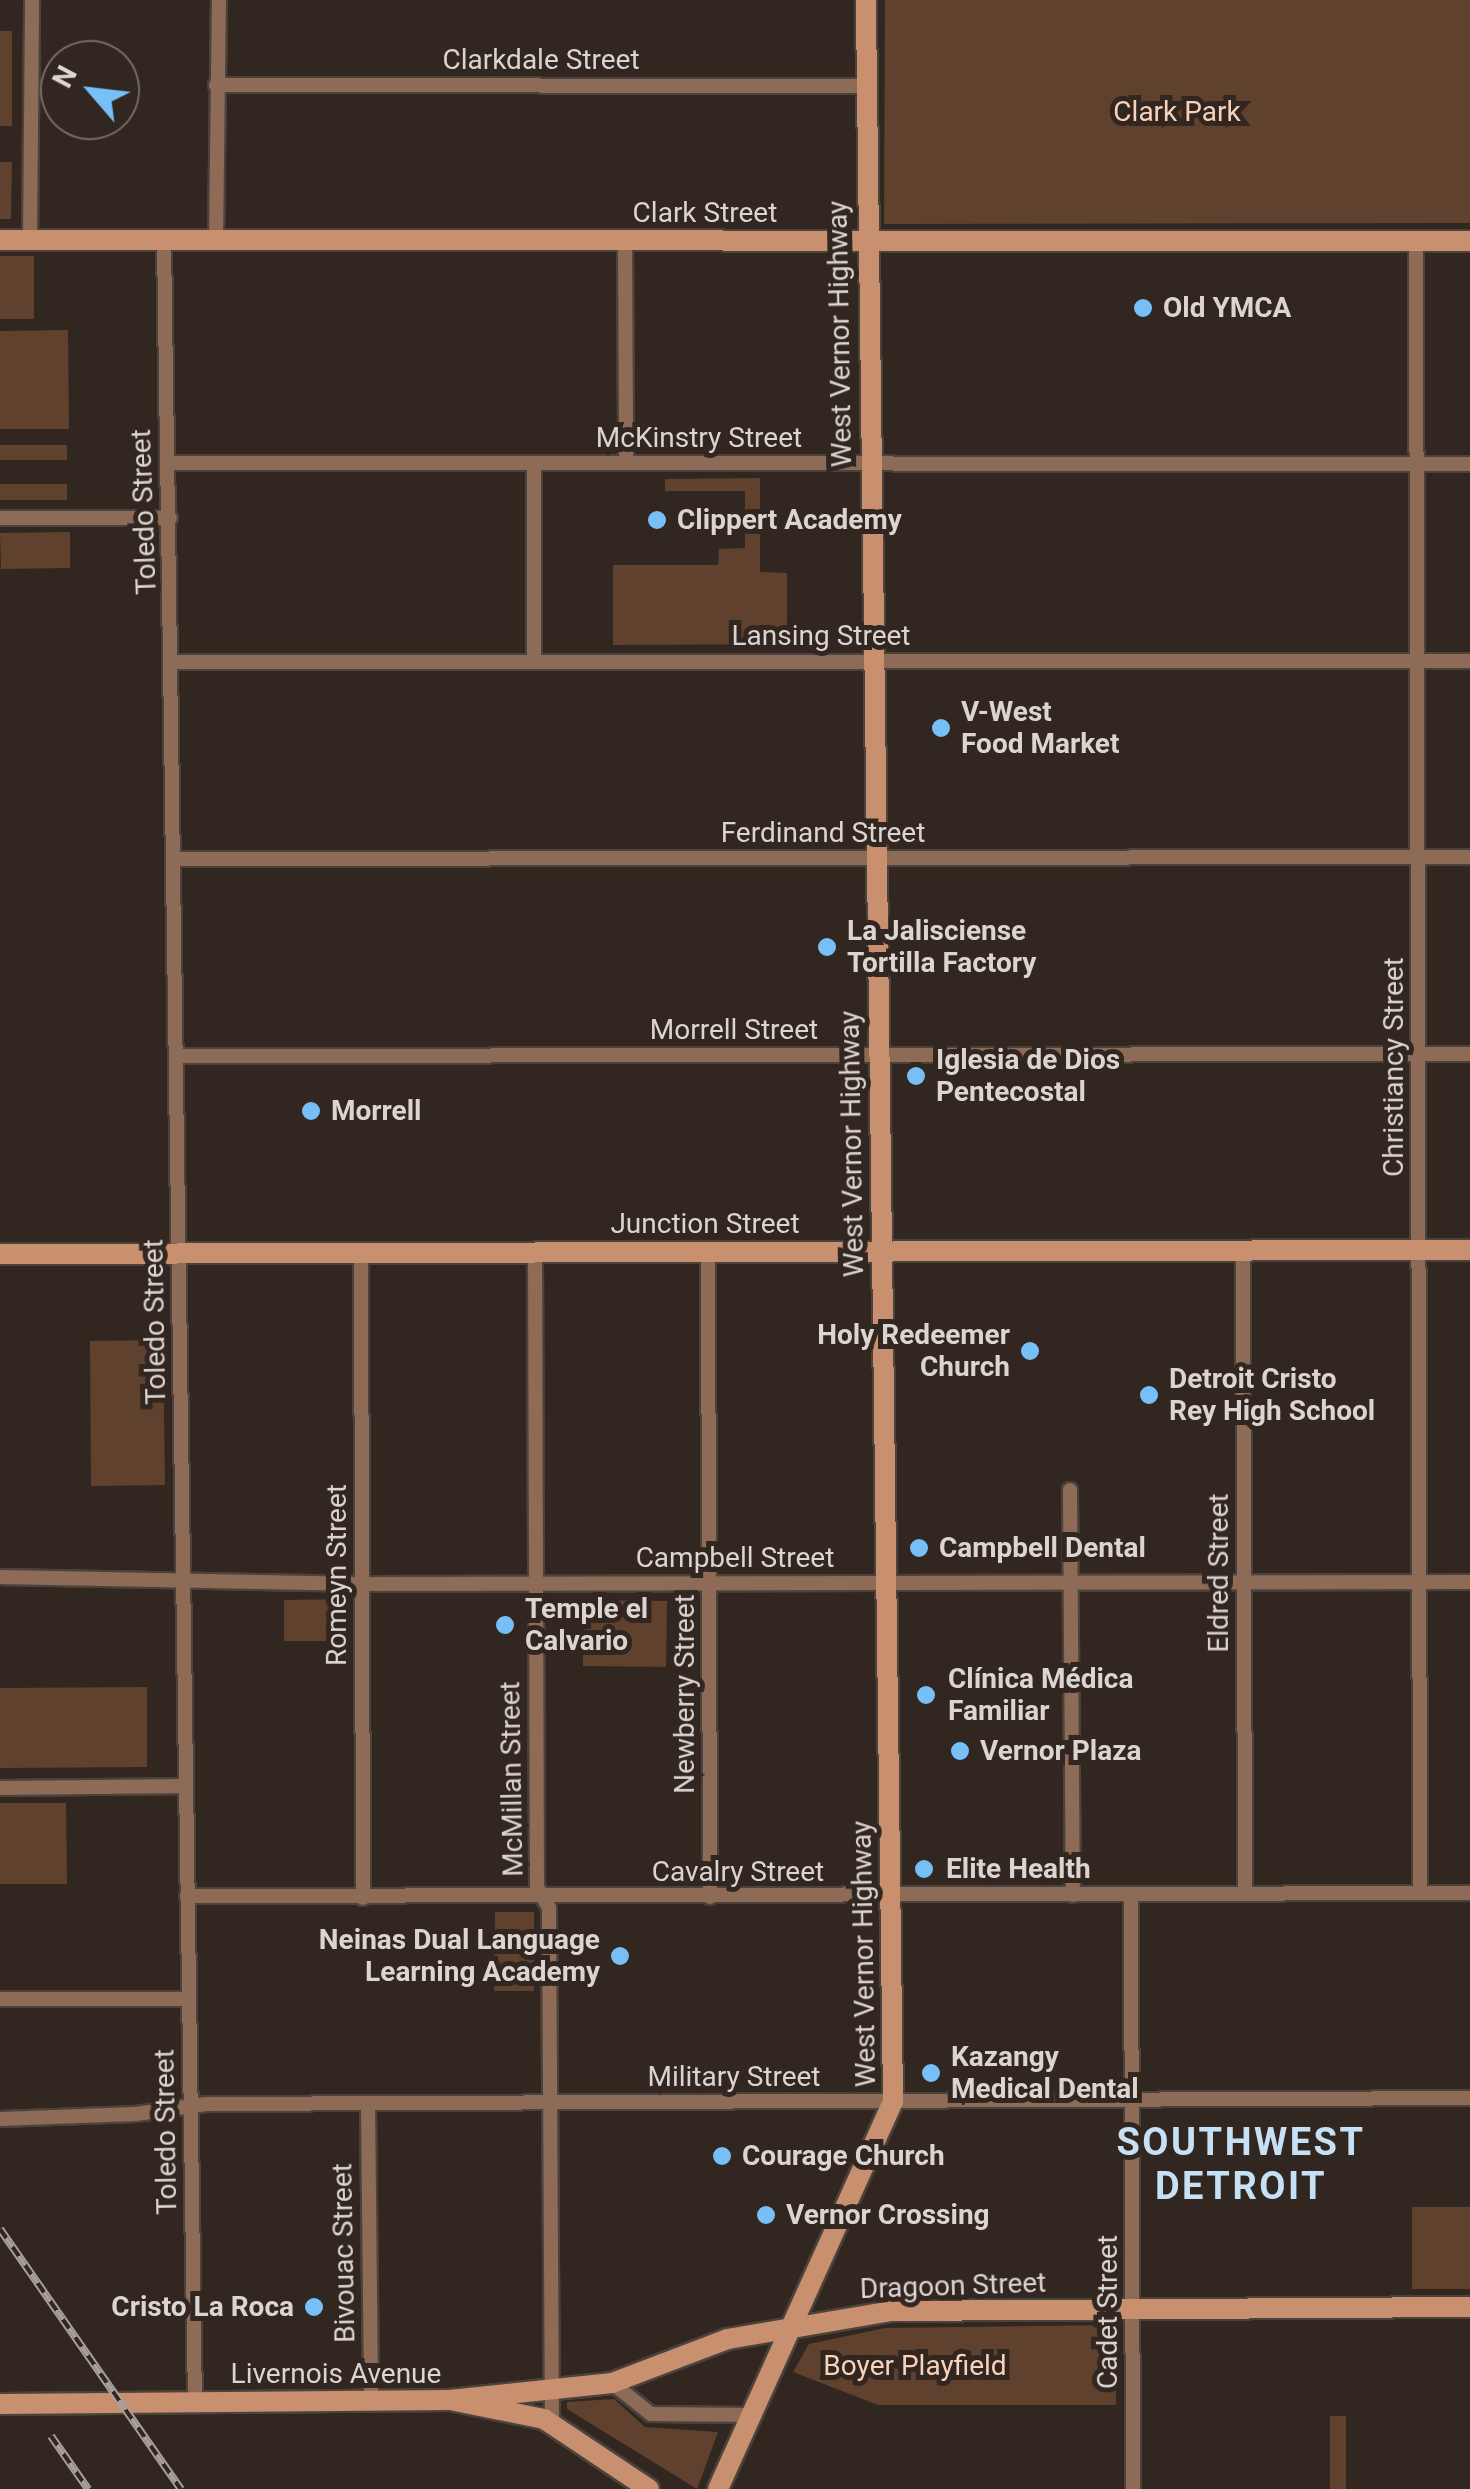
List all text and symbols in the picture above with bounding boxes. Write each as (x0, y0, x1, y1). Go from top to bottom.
north arrow (40, 40, 140, 140)
street label: Clarkdale Street (442, 43, 640, 77)
text: N (46, 60, 84, 93)
park label: Clark Park (1113, 95, 1241, 129)
street label: Clark Street (633, 196, 777, 230)
street label: West Vernor Highway (821, 200, 859, 468)
place label: Old YMCA (1163, 291, 1291, 325)
marker: Old YMCA (1132, 297, 1154, 319)
street label: McKinstry Street (596, 421, 802, 455)
street label: Toledo Street (124, 429, 164, 595)
place label: Clippert Academy (677, 503, 902, 537)
marker: Clippert Academy (646, 509, 668, 531)
street label: Lansing Street (731, 619, 911, 653)
place label: V-West Food Market (961, 695, 1119, 761)
marker: V-West Food Market (930, 717, 952, 739)
street label: Ferdinand Street (721, 816, 925, 850)
place label: La Jalisciense Tortilla Factory (847, 914, 1036, 980)
marker: La Jalisciense Tortilla Factory (816, 936, 838, 958)
street label: Christiancy Street (1377, 957, 1411, 1177)
street label: West Vernor Highway (833, 1010, 871, 1278)
street label: Morrell Street (650, 1013, 818, 1047)
place label: Iglesia de Dios Pentecostal (936, 1043, 1120, 1109)
marker: Iglesia de Dios Pentecostal (905, 1065, 927, 1087)
place label: Morrell (331, 1094, 422, 1128)
marker: Morrell (300, 1100, 322, 1122)
street label: Junction Street (610, 1207, 800, 1241)
street label: Toledo Street (137, 1239, 173, 1405)
place label: Holy Redeemer Church (817, 1318, 1010, 1384)
marker: Holy Redeemer Church (1019, 1340, 1041, 1362)
place label: Detroit Cristo Rey High School (1169, 1362, 1375, 1428)
marker: Detroit Cristo Rey High School (1138, 1384, 1160, 1406)
street label: Romeyn Street (320, 1484, 354, 1666)
street label: Eldred Street (1202, 1493, 1236, 1653)
place label: Campbell Dental (939, 1531, 1146, 1565)
marker: Campbell Dental (908, 1537, 930, 1559)
street label: Campbell Street (636, 1541, 834, 1575)
place label: Temple el Calvario (525, 1592, 648, 1658)
street label: Newberry Street (668, 1594, 702, 1794)
marker: Temple el Calvario (494, 1614, 516, 1636)
place label: Clínica Médica Familiar (948, 1662, 1133, 1728)
street label: McMillan Street (493, 1681, 531, 1877)
marker: Clínica Médica Familiar (913, 1682, 939, 1708)
place label: Vernor Plaza (980, 1734, 1141, 1768)
marker: Vernor Plaza (949, 1740, 971, 1762)
street label: West Vernor Highway (845, 1820, 883, 2088)
place label: Elite Health (946, 1852, 1091, 1886)
street label: Cavalry Street (652, 1855, 824, 1889)
marker: Elite Health (911, 1856, 937, 1882)
place label: Neinas Dual Language Learning Academy (319, 1923, 600, 1989)
marker: Neinas Dual Language Learning Academy (609, 1945, 631, 1967)
place label: Kazangy Medical Dental (951, 2040, 1139, 2106)
street label: Toledo Street (148, 2049, 184, 2215)
street label: Military Street (647, 2060, 821, 2094)
marker: Kazangy Medical Dental (920, 2062, 942, 2084)
district label: SOUTHWEST DETROIT (1116, 2120, 1366, 2210)
place label: Courage Church (742, 2139, 945, 2173)
marker: Courage Church (711, 2145, 733, 2167)
street label: Bivouac Street (326, 2163, 362, 2343)
place label: Vernor Crossing (786, 2198, 990, 2232)
marker: Vernor Crossing (755, 2204, 777, 2226)
street label: Cadet Street (1091, 2235, 1125, 2389)
street label: Dragoon Street (859, 2266, 1047, 2306)
place label: Cristo La Roca (111, 2290, 294, 2324)
marker: Cristo La Roca (303, 2296, 325, 2318)
park label: Boyer Playfield (823, 2349, 1007, 2383)
street label: Livernois Avenue (231, 2357, 441, 2391)

